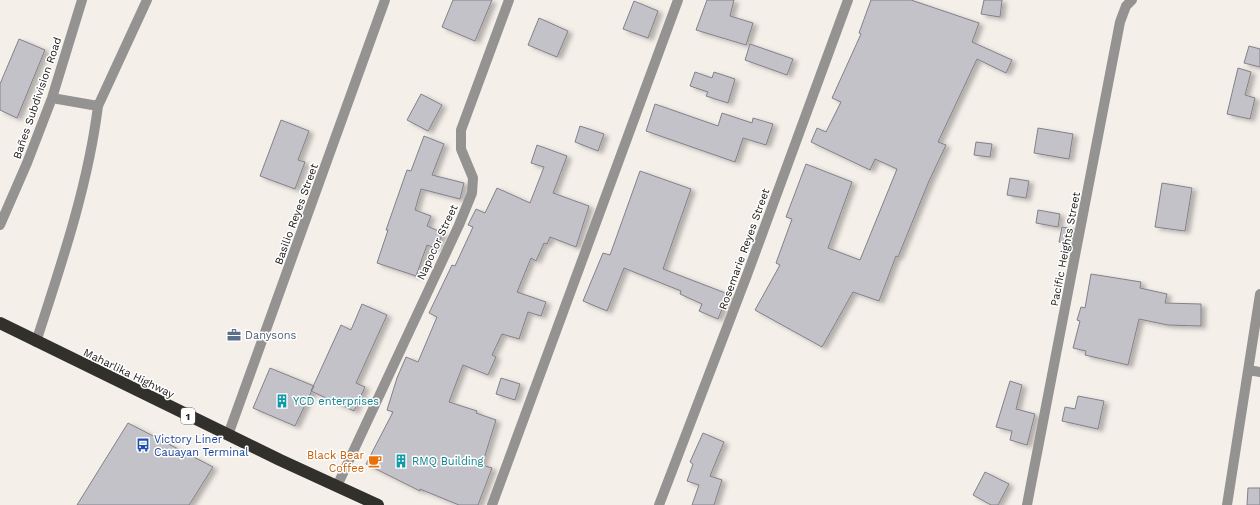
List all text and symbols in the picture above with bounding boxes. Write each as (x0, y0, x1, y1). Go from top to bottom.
street label: Bañes Subdivision Road (10, 36, 64, 161)
street label: Basilio Reyes Street (272, 161, 321, 267)
street label: Rosemarie Reyes Street (716, 186, 773, 312)
street label: Pacific Heights Street (1048, 190, 1083, 307)
street label: Napocor Street (414, 202, 461, 282)
office icon: Danysons (226, 327, 242, 343)
place label: Danysons (245, 329, 297, 342)
street label: Maharlika Highway (81, 346, 177, 401)
building icon: YCD enterprises (274, 393, 290, 409)
place label: YCD enterprises (293, 395, 379, 408)
road number: 1 (181, 408, 195, 424)
place label: Victory Liner Cauayan Terminal (154, 433, 249, 459)
bus stop icon: Victory Liner Cauayan Terminal (135, 437, 151, 453)
place label: Black Bear Coffee (307, 449, 364, 475)
cafe icon: Black Bear Coffee (367, 453, 383, 469)
building icon: RMQ Building (393, 453, 409, 469)
place label: RMQ Building (412, 455, 484, 468)

